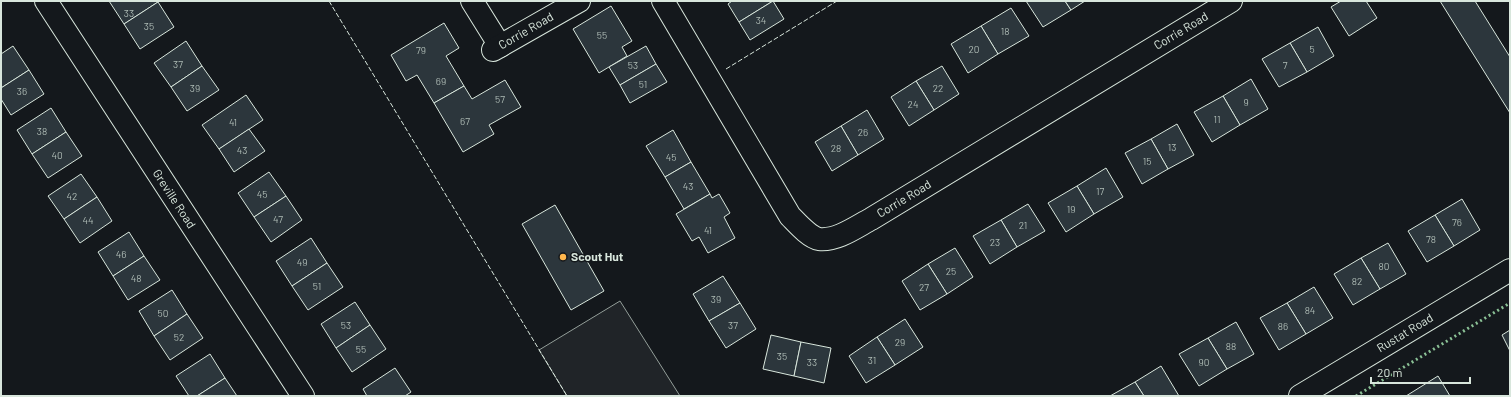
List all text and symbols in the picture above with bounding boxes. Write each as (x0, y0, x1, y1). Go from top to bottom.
house number: 33 (124, 7, 134, 19)
street label: Corrie Road (1151, 8, 1210, 52)
street label: Corrie Road (496, 9, 555, 51)
house number: 34 (756, 14, 766, 26)
house number: 35 (144, 20, 154, 32)
house number: 18 (1001, 25, 1009, 37)
house number: 55 (597, 29, 607, 41)
house number: 20 (968, 43, 980, 55)
house number: 5 (1309, 43, 1315, 55)
house number: 79 (416, 44, 426, 56)
house number: 37 (173, 58, 183, 70)
house number: 53 (628, 59, 638, 71)
house number: 7 (1283, 59, 1288, 71)
house number: 69 (436, 75, 446, 87)
house number: 51 (639, 78, 647, 90)
house number: 39 (190, 82, 200, 94)
house number: 22 (933, 82, 943, 94)
house number: 36 (17, 85, 27, 97)
house number: 57 (495, 93, 505, 105)
house number: 9 (1243, 96, 1249, 108)
house number: 24 (908, 98, 918, 110)
house number: 11 (1213, 113, 1221, 125)
house number: 67 (460, 115, 470, 127)
house number: 41 (229, 116, 237, 128)
house number: 38 (37, 125, 47, 137)
house number: 26 (858, 126, 868, 138)
house number: 13 (1168, 141, 1176, 153)
house number: 28 (831, 142, 841, 154)
house number: 43 (237, 144, 247, 156)
house number: 40 (51, 149, 63, 161)
house number: 45 (666, 151, 676, 163)
house number: 15 (1143, 155, 1151, 167)
street label: Greville Road (151, 166, 199, 231)
street label: Corrie Road (874, 176, 933, 220)
house number: 43 (683, 180, 693, 192)
house number: 17 (1096, 185, 1104, 197)
house number: 45 (257, 188, 267, 200)
house number: 42 (67, 190, 77, 202)
house number: 19 (1067, 203, 1075, 215)
house number: 47 (273, 213, 283, 225)
house number: 44 (82, 214, 94, 226)
house number: 76 (1452, 216, 1462, 228)
house number: 21 (1019, 219, 1027, 231)
house number: 41 (704, 224, 712, 236)
house number: 78 (1426, 233, 1436, 245)
house number: 23 (990, 236, 1000, 248)
house number: 46 (116, 248, 126, 260)
place label: Scout Hut (571, 249, 624, 263)
marker: Scout Hut (558, 252, 568, 262)
house number: 49 (297, 256, 307, 268)
house number: 80 (1379, 260, 1389, 272)
house number: 25 (946, 265, 956, 277)
house number: 48 (131, 272, 141, 284)
house number: 82 (1352, 275, 1362, 287)
house number: 51 (313, 280, 321, 292)
house number: 27 (919, 281, 929, 293)
house number: 39 (711, 293, 721, 305)
house number: 84 (1305, 304, 1315, 316)
house number: 50 (158, 307, 168, 319)
street label: Rustat Road (1374, 310, 1435, 354)
house number: 53 (341, 319, 351, 331)
house number: 37 (728, 319, 738, 331)
house number: 86 (1278, 320, 1288, 332)
house number: 52 (174, 331, 184, 343)
house number: 29 (895, 336, 905, 348)
house number: 88 (1226, 340, 1236, 352)
house number: 55 (356, 343, 366, 355)
house number: 35 (777, 350, 787, 362)
house number: 31 (868, 354, 876, 366)
house number: 33 (807, 356, 817, 368)
house number: 90 (1199, 356, 1209, 368)
scale bar (1371, 359, 1470, 385)
text: 20 m (1377, 365, 1403, 379)

